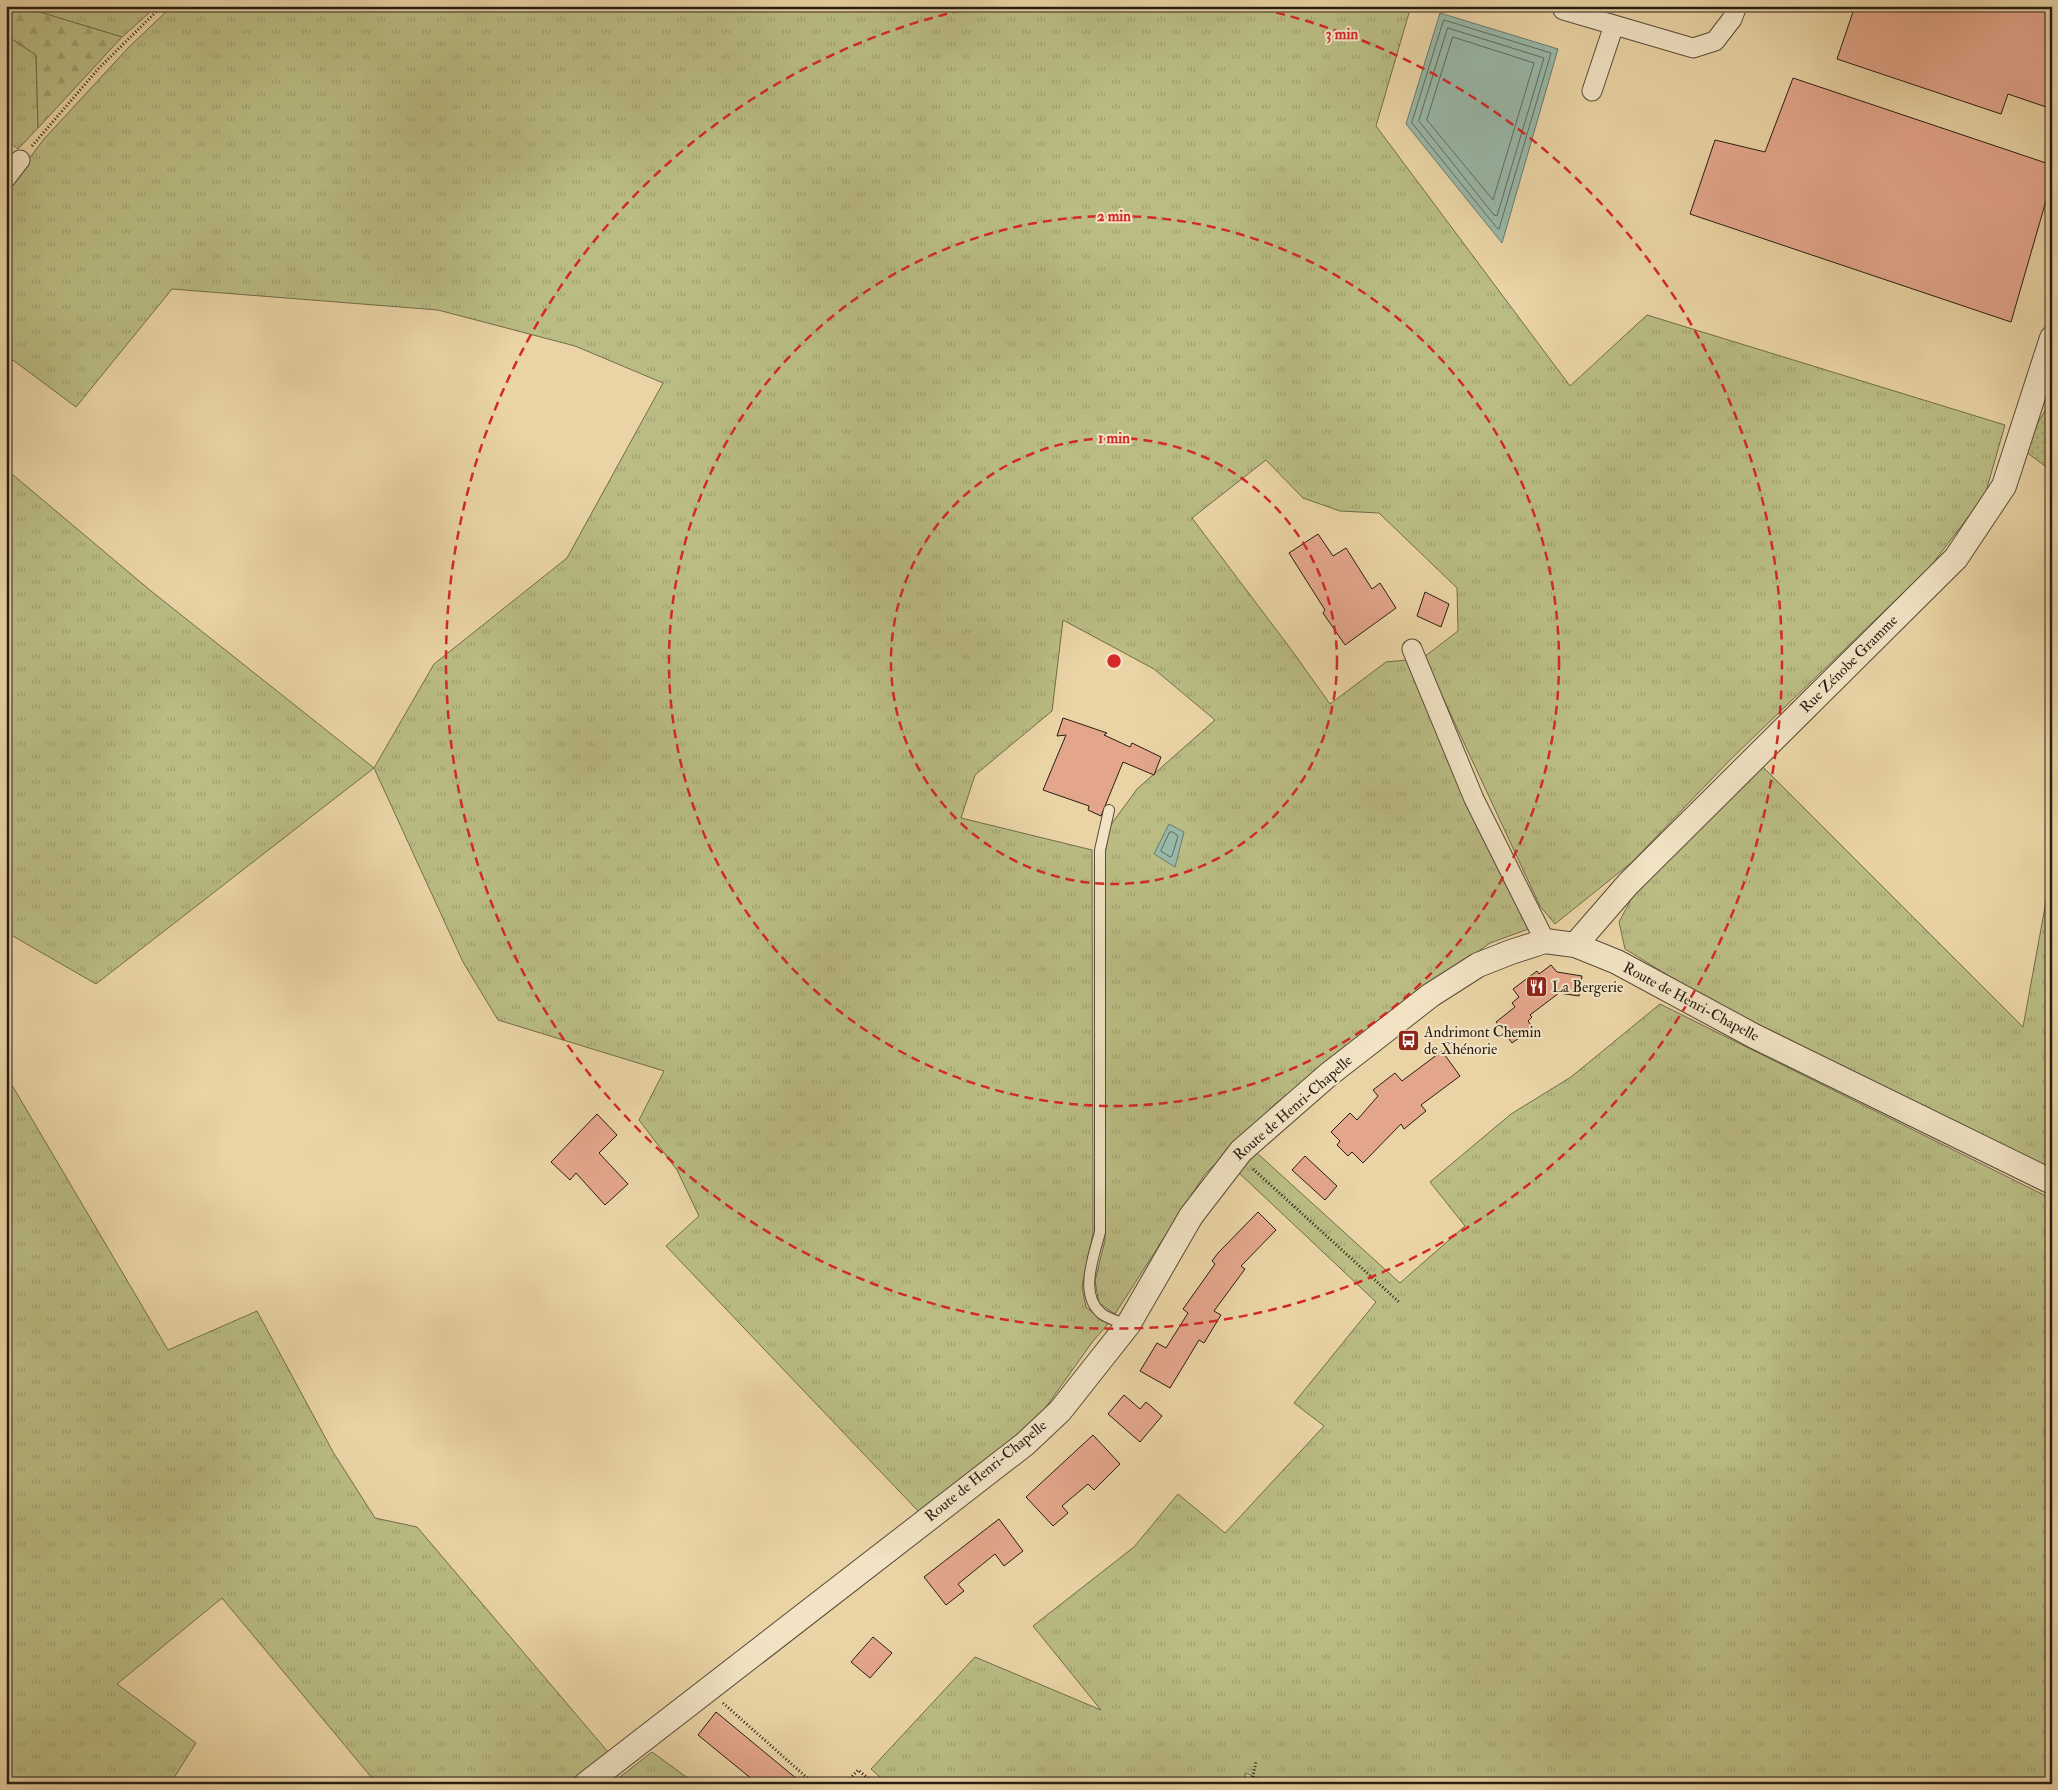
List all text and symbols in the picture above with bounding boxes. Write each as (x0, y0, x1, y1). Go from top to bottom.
text: 3 min (1326, 25, 1358, 44)
text: 2 min (1097, 207, 1131, 226)
text: 1 min (1098, 429, 1130, 448)
street label: Rue Zénobe Gramme (1796, 611, 1902, 717)
centre of rings (1105, 652, 1123, 670)
street label: Route de Henri-Chapelle (1619, 958, 1762, 1047)
restaurant icon: La Bergerie (1524, 975, 1548, 999)
place label: La Bergerie (1552, 978, 1623, 997)
place label: Andrimont Chemin de Xhénorie (1423, 1023, 1541, 1059)
bus stop icon: Andrimont Chemin de Xhénorie (1396, 1029, 1420, 1053)
street label: Route de Henri-Chapelle (1230, 1051, 1357, 1166)
street label: Route de Henri-Chapelle (921, 1416, 1051, 1527)

